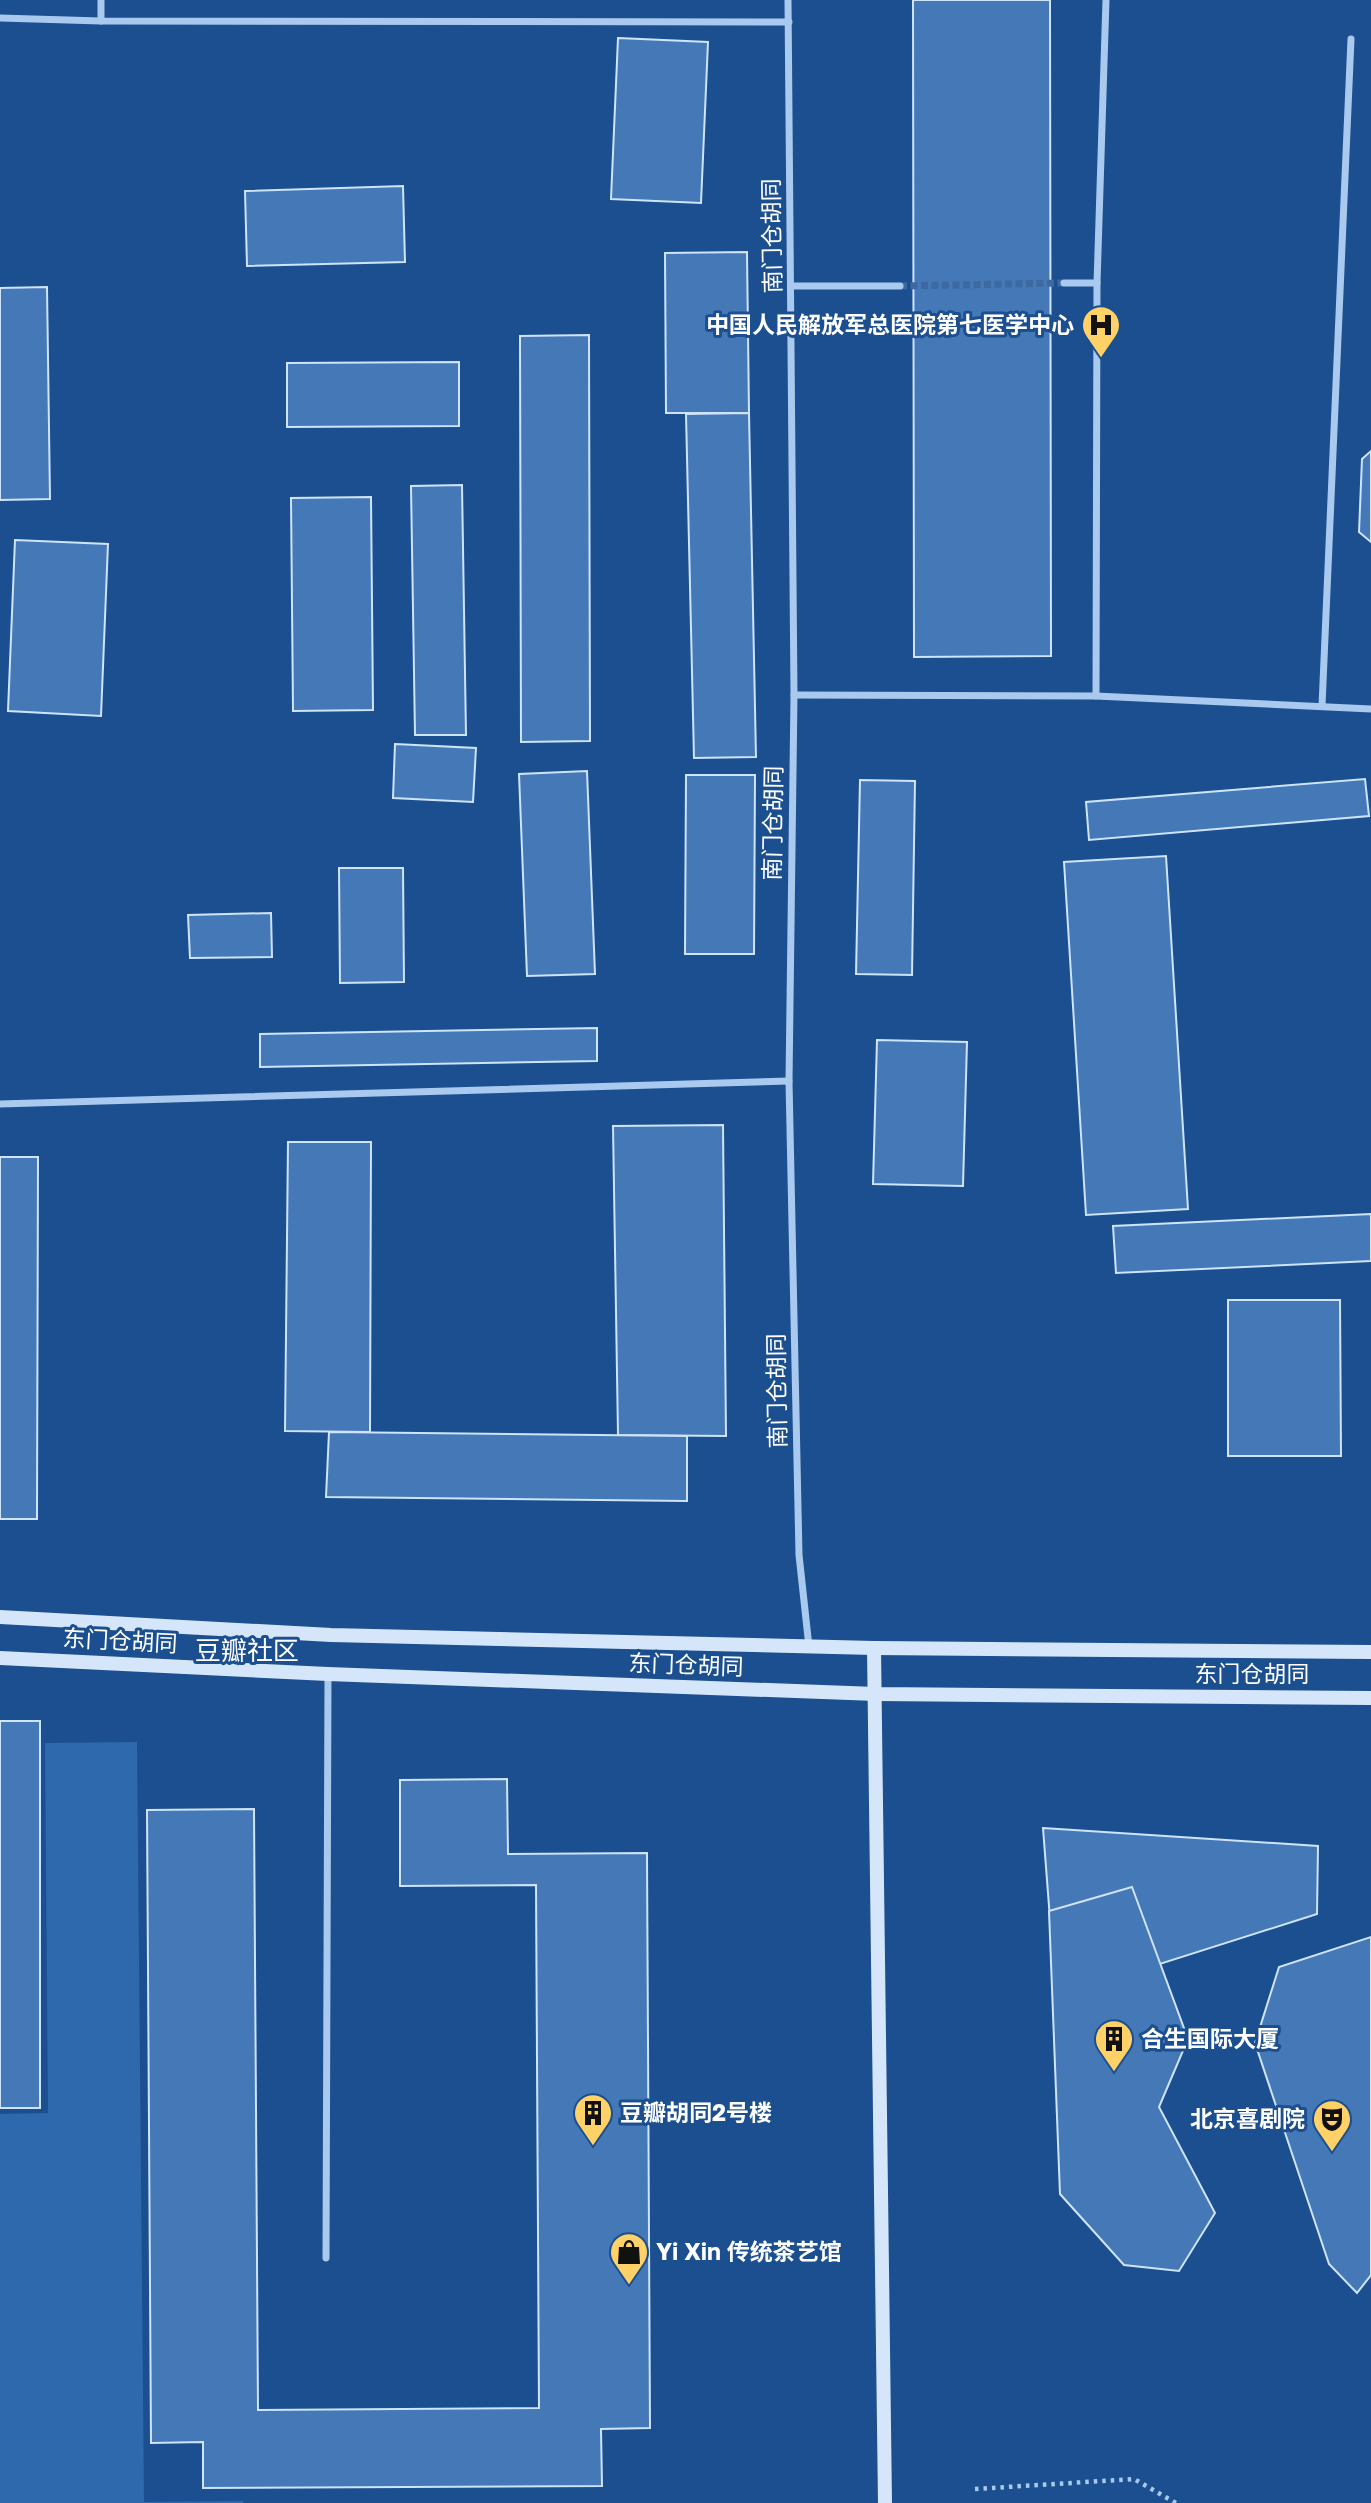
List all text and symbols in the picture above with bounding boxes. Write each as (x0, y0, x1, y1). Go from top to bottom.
street label: 南门仓胡同 (756, 178, 786, 294)
hospital icon: 中国人民解放军总医院第七医学中心 (1080, 304, 1122, 359)
place label: 中国人民解放军总医院第七医学中心 (706, 310, 1074, 338)
street label: 南门仓胡同 (757, 765, 787, 881)
street label: 南门仓胡同 (761, 1333, 791, 1449)
street label: 东门仓胡同 (62, 1623, 178, 1657)
district label: 豆瓣社区 (195, 1635, 299, 1666)
street label: 东门仓胡同 (628, 1648, 744, 1680)
street label: 东门仓胡同 (1195, 1659, 1310, 1687)
building icon: 合生国际大厦 (1093, 2018, 1135, 2073)
place label: 合生国际大厦 (1141, 2024, 1279, 2052)
building icon: 豆瓣胡同2号楼 (572, 2092, 614, 2147)
place label: 豆瓣胡同2号楼 (620, 2098, 772, 2126)
theatre icon: 北京喜剧院 (1311, 2098, 1353, 2153)
place label: 北京喜剧院 (1190, 2104, 1305, 2132)
shop icon: Yi Xin 传统茶艺馆 (608, 2231, 650, 2286)
place label: Yi Xin 传统茶艺馆 (656, 2237, 842, 2265)

